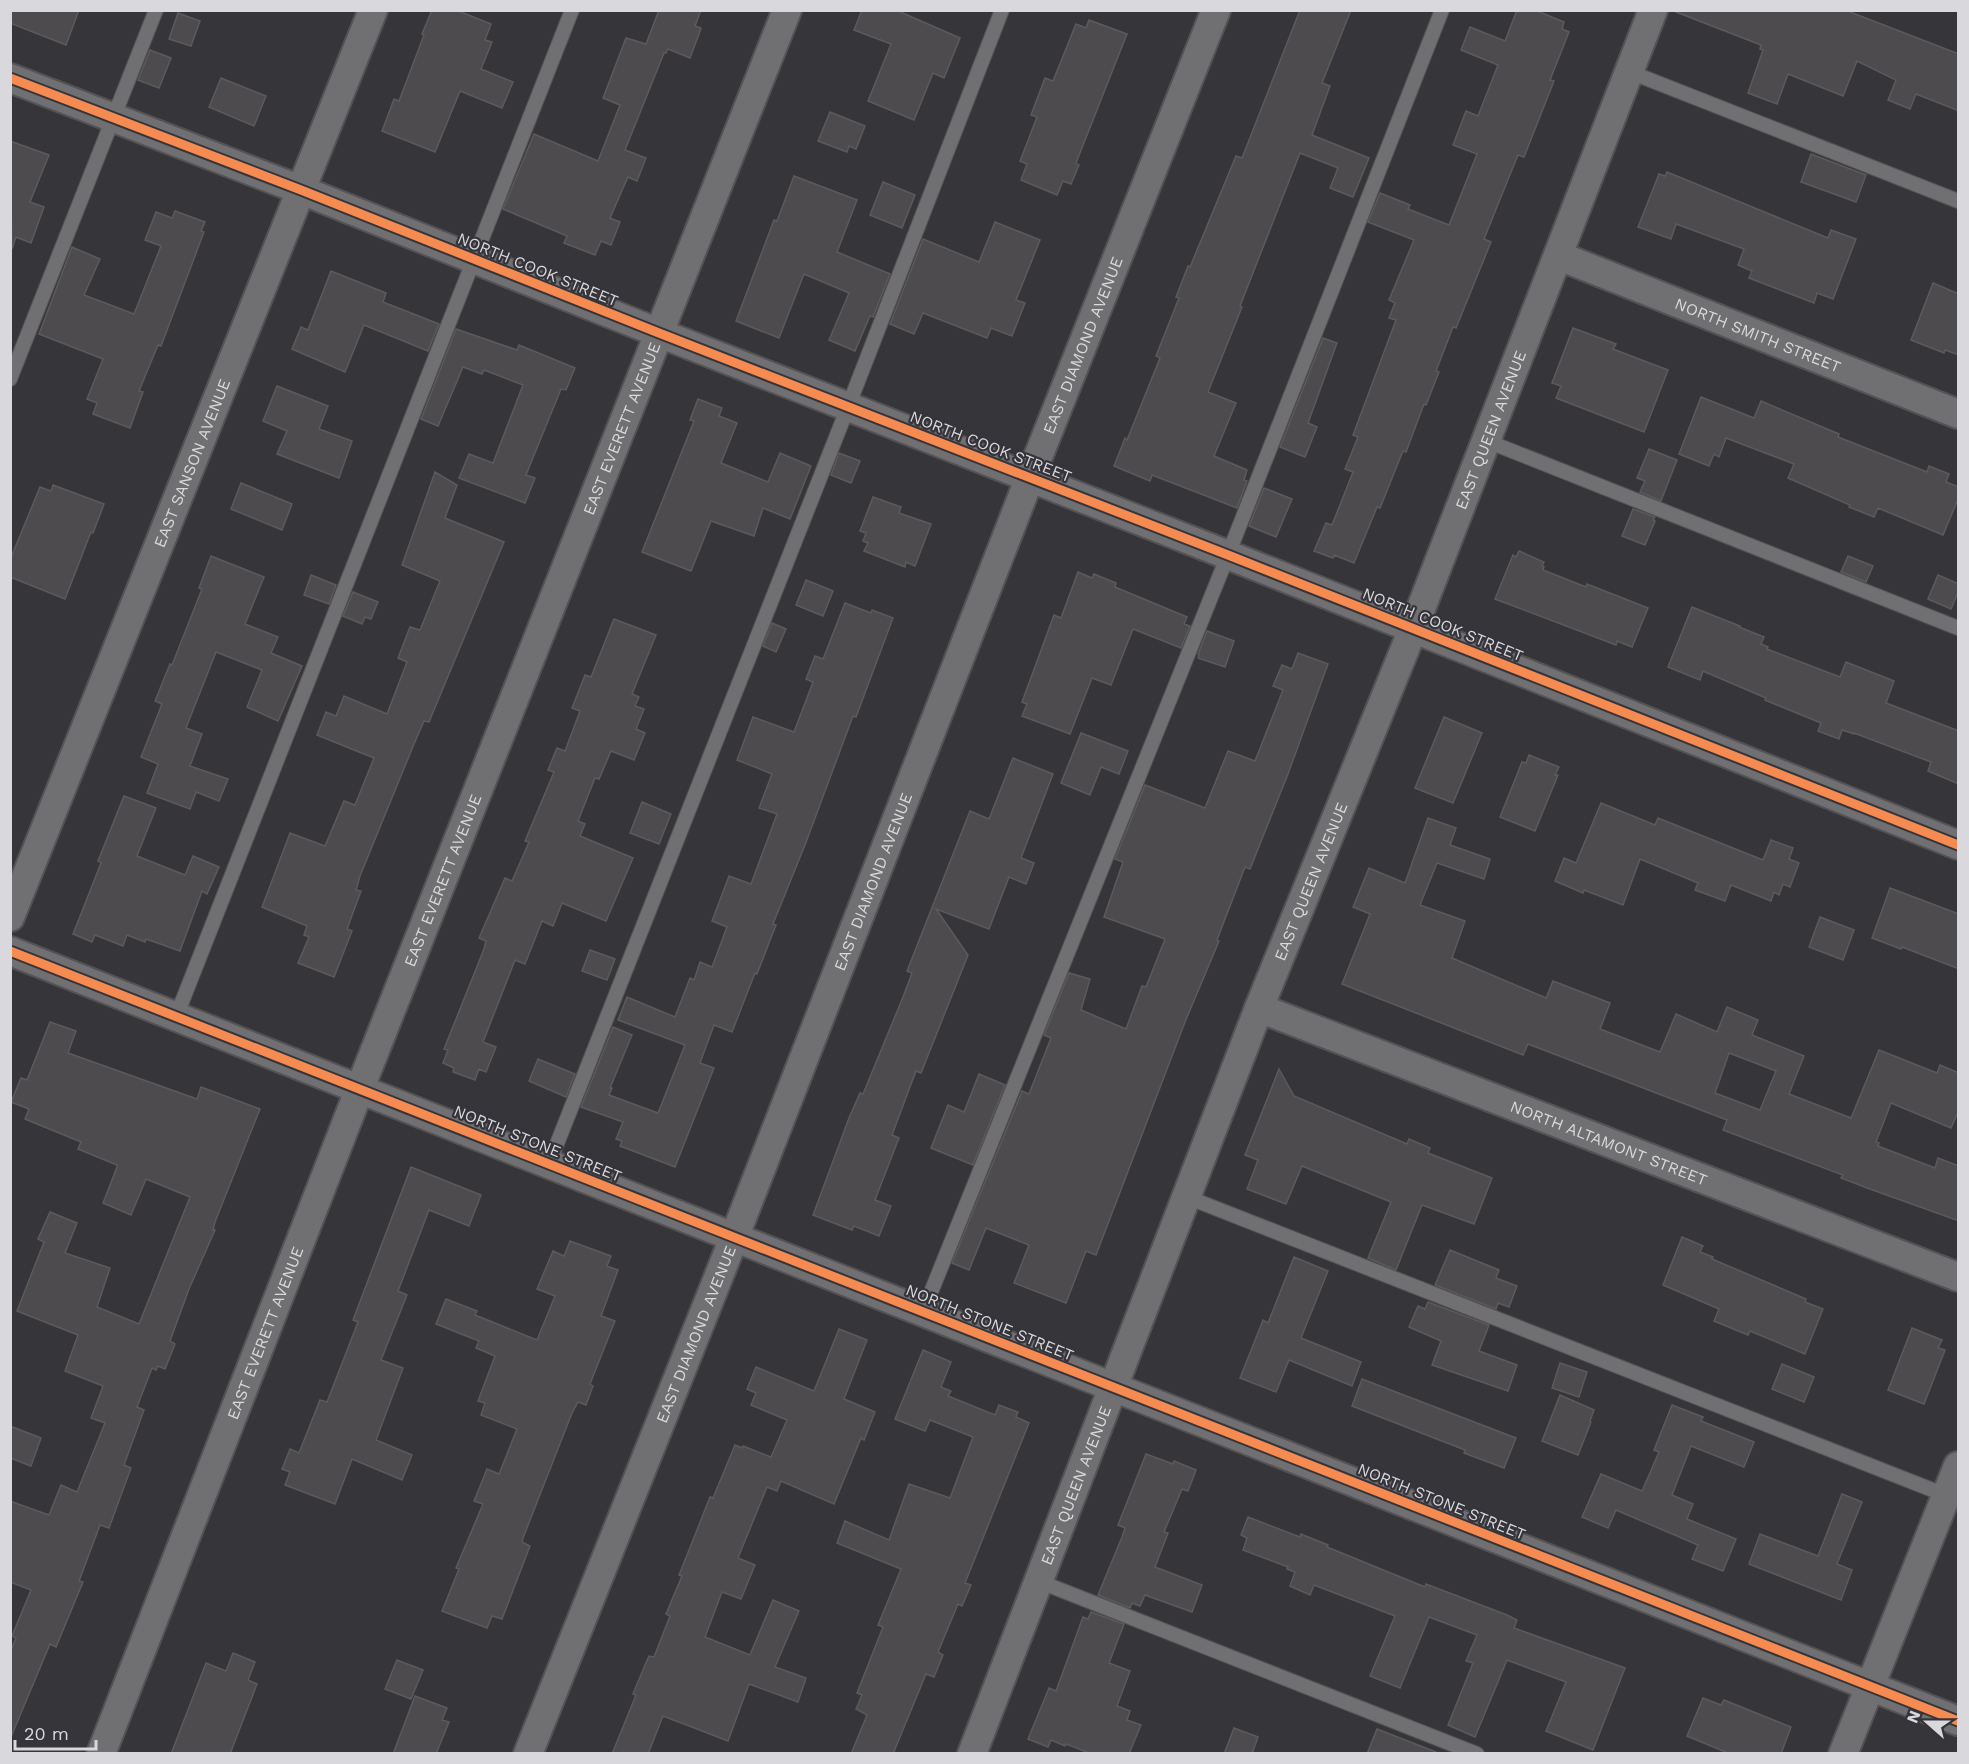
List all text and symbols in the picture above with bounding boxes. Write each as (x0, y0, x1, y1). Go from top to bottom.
street label: NORTH COOK STREET (455, 228, 621, 311)
street label: EAST DIAMOND AVENUE (1039, 254, 1127, 437)
street label: NORTH SMITH STREET (1672, 294, 1844, 377)
street label: EAST EVERETT AVENUE (579, 340, 664, 518)
street label: EAST QUEEN AVENUE (1451, 348, 1530, 512)
street label: EAST SANSON AVENUE (150, 376, 234, 550)
street label: NORTH COOK STREET (907, 407, 1075, 486)
street label: NORTH COOK STREET (1360, 583, 1526, 666)
street label: EAST DIAMOND AVENUE (830, 790, 916, 973)
street label: EAST EVERETT AVENUE (400, 791, 485, 970)
street label: EAST QUEEN AVENUE (1270, 800, 1352, 963)
street label: NORTH ALTAMONT STREET (1508, 1097, 1710, 1190)
street label: NORTH STONE STREET (451, 1101, 625, 1186)
street label: EAST DIAMOND AVENUE (652, 1243, 740, 1426)
street label: EAST EVERETT AVENUE (223, 1244, 307, 1422)
street label: NORTH STONE STREET (903, 1280, 1077, 1365)
street label: EAST QUEEN AVENUE (1037, 1403, 1115, 1568)
street label: NORTH STONE STREET (1355, 1459, 1529, 1544)
north arrow (1897, 1692, 1957, 1752)
text: N (1902, 1708, 1924, 1726)
scale bar (15, 1713, 96, 1751)
text: 20 m (24, 1723, 69, 1744)

